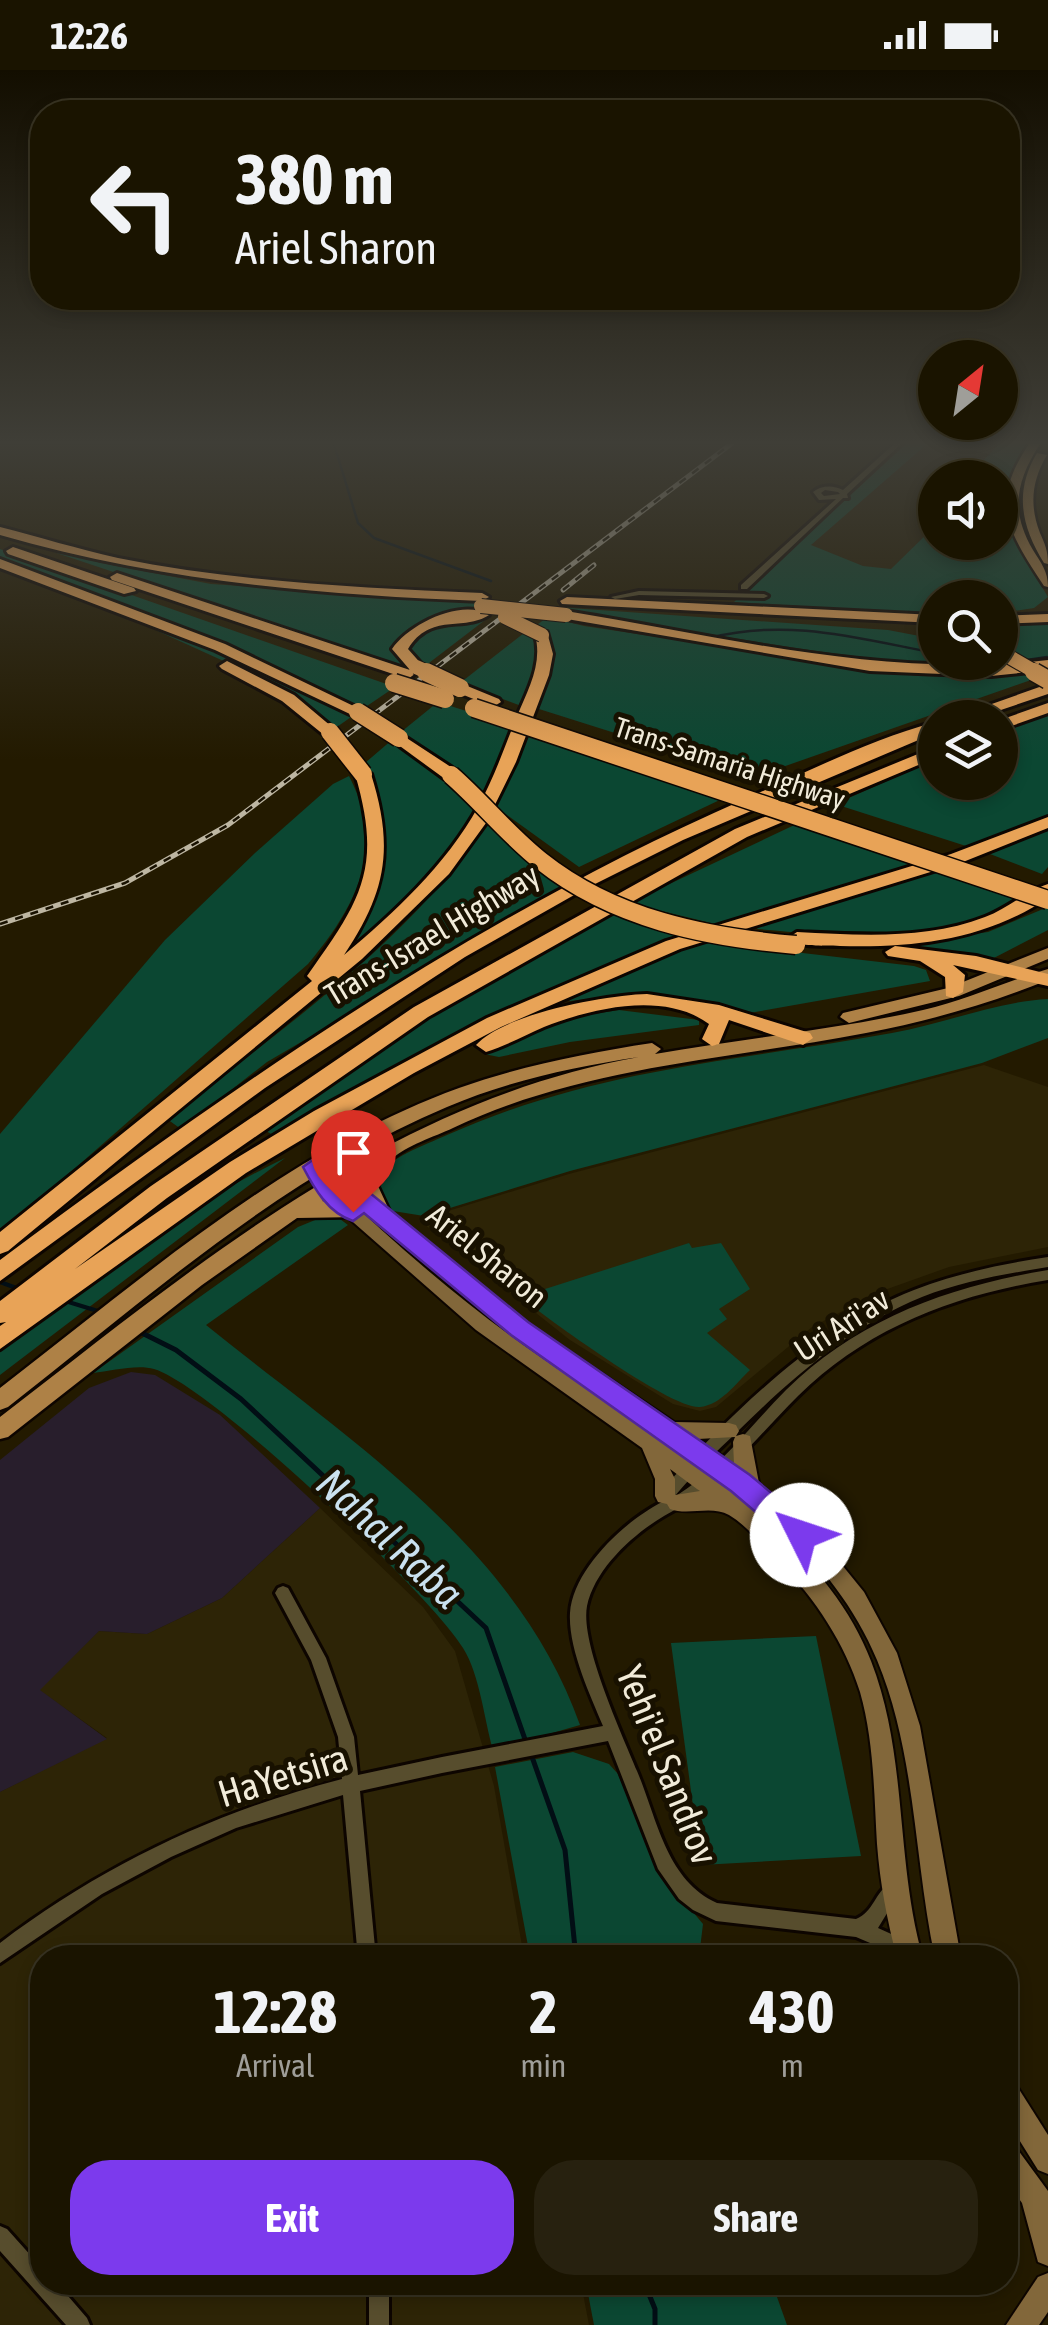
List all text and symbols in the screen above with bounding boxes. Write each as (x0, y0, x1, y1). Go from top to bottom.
text: 12:26 (50, 14, 128, 57)
text: 380 m (235, 139, 394, 219)
icon: left (70, 140, 200, 270)
text: Ariel Sharon (235, 222, 437, 274)
north arrow (918, 340, 1018, 440)
map controls (918, 340, 1018, 800)
button: sound (918, 460, 1018, 560)
button: search (918, 580, 1018, 680)
button: layers (918, 700, 1018, 800)
street label: Trans-Samaria Highway (611, 711, 849, 815)
street label: Trans-Israel Highway (318, 856, 546, 1013)
pin (311, 1110, 396, 1213)
icon: arrive (326, 1125, 381, 1180)
street label: Ariel Sharon (420, 1196, 555, 1315)
street label: Uri Ari'av (787, 1280, 896, 1369)
water label: Nahal Raba (307, 1459, 473, 1617)
position arrow (750, 1483, 854, 1587)
street label: Yehi'el Sandrov (608, 1659, 727, 1871)
street label: HaYetsira (213, 1736, 353, 1816)
text: 12:28 (213, 1977, 337, 2046)
text: 2 (529, 1977, 558, 2046)
text: 430 (750, 1977, 834, 2046)
text: Arrival (236, 2047, 314, 2084)
text: min (520, 2047, 566, 2084)
text: m (781, 2047, 804, 2084)
button: Exit (70, 2160, 514, 2275)
button: Share (534, 2160, 978, 2275)

